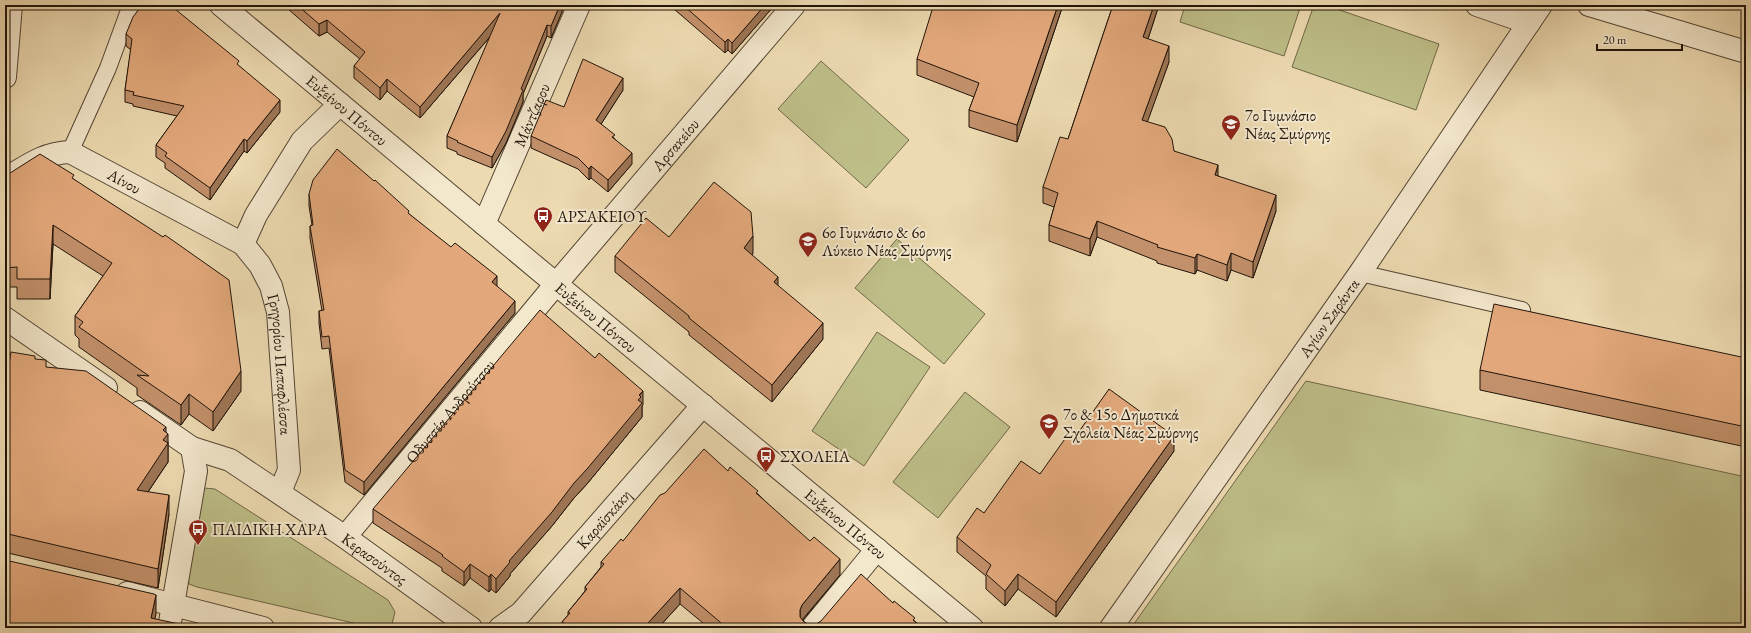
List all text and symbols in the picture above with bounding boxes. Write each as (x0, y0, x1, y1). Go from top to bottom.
scale bar (1597, 26, 1682, 52)
text: 20 m (1603, 32, 1627, 48)
street label: Ευξείνου Πόντου (301, 70, 392, 151)
street label: Μάντζαρου (509, 80, 555, 150)
place label: 7ο Γυμνάσιο Νέας Σμύρνης (1245, 105, 1331, 144)
school or university icon: 7ο Γυμνάσιο Νέας Σμύρνης (1220, 113, 1242, 141)
street label: Αρσακείου (646, 114, 704, 176)
street label: Αίνου (103, 164, 145, 199)
bus stop icon: ΑΡΣΑΚΕΙΟΥ (532, 205, 554, 233)
place label: ΑΡΣΑΚΕΙΟΥ (556, 206, 647, 227)
place label: 6ο Γυμνάσιο & 6ο Λύκειο Νέας Σμύρνης (821, 222, 952, 261)
school or university icon: 6ο Γυμνάσιο & 6ο Λύκειο Νέας Σμύρνης (797, 230, 819, 258)
street label: Αγίων Σαράντα (1294, 274, 1364, 362)
street label: Ευξείνου Πόντου (550, 278, 641, 358)
street label: Γρηγορίου Παπαφλέσσα (263, 291, 297, 436)
street label: Οδυσσέα Ανδρούτσου (401, 355, 500, 468)
place label: 7ο & 15ο Δημοτικά Σχολεία Νέας Σμύρνης (1063, 404, 1199, 443)
school or university icon: 7ο & 15ο Δημοτικά Σχολεία Νέας Σμύρνης (1038, 412, 1060, 440)
bus stop icon: ΣΧΟΛΕΙΑ (755, 445, 777, 473)
place label: ΣΧΟΛΕΙΑ (780, 446, 851, 467)
street label: Ευξείνου Πόντου (800, 484, 891, 564)
street label: Καραϊσκάκη (572, 485, 636, 554)
bus stop icon: ΠΑΙΔΙΚΗ ΧΑΡΑ (187, 518, 209, 546)
place label: ΠΑΙΔΙΚΗ ΧΑΡΑ (212, 519, 328, 540)
street label: Κερασούντος (337, 528, 412, 590)

